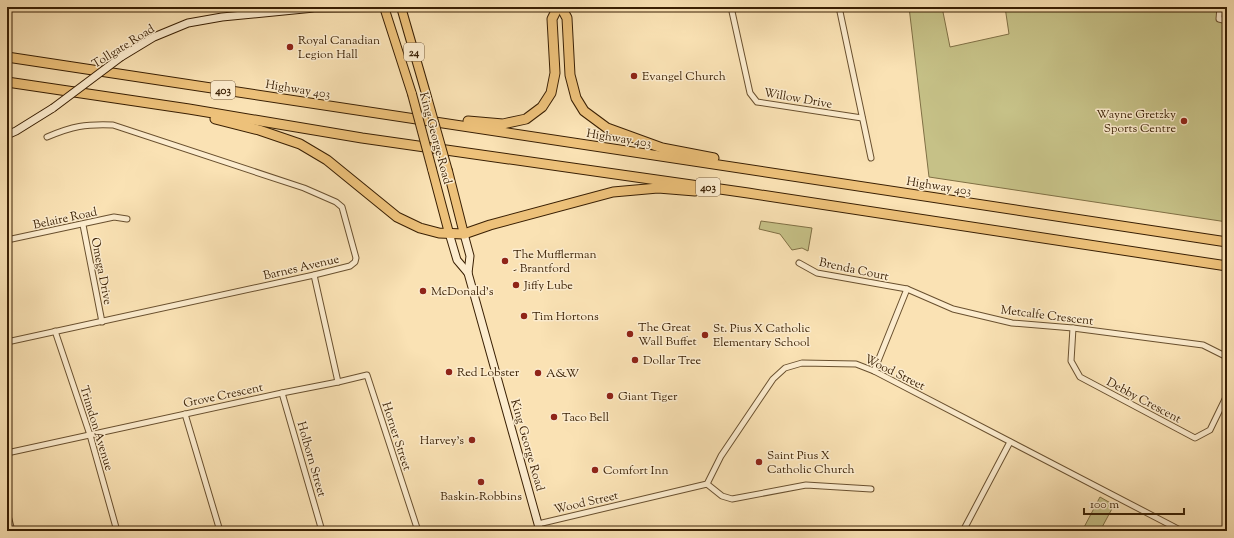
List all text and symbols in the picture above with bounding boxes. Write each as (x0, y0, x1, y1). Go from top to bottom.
street label: Tollgate Road (89, 20, 159, 73)
place label: Royal Canadian Legion Hall (298, 32, 380, 64)
marker: Royal Canadian Legion Hall (285, 42, 295, 52)
road number: 24 (404, 43, 424, 61)
place label: Evangel Church (642, 68, 726, 86)
marker: Evangel Church (629, 71, 639, 81)
street label: Highway 403 (264, 76, 332, 104)
road number: 403 (211, 81, 235, 99)
street label: Willow Drive (762, 84, 834, 114)
street label: King George Road (414, 90, 456, 187)
place label: Wayne Gretzky Sports Centre (1096, 106, 1176, 138)
marker: Wayne Gretzky Sports Centre (1179, 116, 1189, 126)
street label: Highway 403 (585, 125, 653, 153)
street label: Highway 403 (905, 173, 973, 201)
road number: 403 (696, 178, 720, 196)
street label: Belaire Road (32, 203, 99, 235)
street label: Omega Drive (86, 236, 116, 307)
place label: The Mufflerman - Brantford (513, 246, 597, 278)
street label: Barnes Avenue (262, 250, 341, 285)
street label: Brenda Court (817, 254, 890, 286)
marker: The Mufflerman - Brantford (500, 256, 510, 266)
place label: Jiffy Lube (523, 277, 573, 295)
marker: Jiffy Lube (511, 280, 521, 290)
place label: McDonald's (431, 283, 494, 301)
marker: McDonald's (418, 286, 428, 296)
street label: Metcalfe Crescent (1000, 301, 1094, 331)
place label: Tim Hortons (532, 308, 599, 326)
marker: Tim Hortons (519, 311, 529, 321)
place label: The Great Wall Buffet (638, 319, 697, 351)
place label: St. Pius X Catholic Elementary School (713, 320, 811, 352)
marker: The Great Wall Buffet (625, 329, 635, 339)
marker: St. Pius X Catholic Elementary School (700, 330, 710, 340)
street label: Wood Street (861, 350, 928, 395)
place label: Dollar Tree (643, 352, 702, 370)
marker: Dollar Tree (630, 355, 640, 365)
place label: Red Lobster (457, 364, 520, 382)
place label: A&W (546, 365, 580, 383)
marker: Red Lobster (444, 367, 454, 377)
marker: A&W (533, 368, 543, 378)
street label: Debby Crescent (1103, 374, 1184, 428)
street label: Grove Crescent (182, 379, 265, 413)
street label: Trimdon Avenue (75, 384, 118, 473)
place label: Giant Tiger (618, 388, 678, 406)
marker: Giant Tiger (605, 391, 615, 401)
street label: King George Road (505, 397, 549, 494)
street label: Horner Street (376, 400, 416, 473)
place label: Taco Bell (562, 409, 610, 427)
marker: Taco Bell (549, 412, 559, 422)
street label: Holborn Street (292, 419, 330, 499)
place label: Harvey's (420, 432, 464, 450)
marker: Harvey's (467, 435, 477, 445)
place label: Saint Pius X Catholic Church (767, 447, 855, 479)
marker: Saint Pius X Catholic Church (754, 457, 764, 467)
place label: Comfort Inn (603, 462, 669, 480)
marker: Comfort Inn (590, 465, 600, 475)
marker: Baskin-Robbins (476, 477, 486, 487)
street label: Wood Street (552, 487, 620, 519)
place label: Baskin-Robbins (440, 488, 522, 506)
scale bar (1084, 490, 1184, 516)
text: 100 m (1090, 496, 1119, 514)

